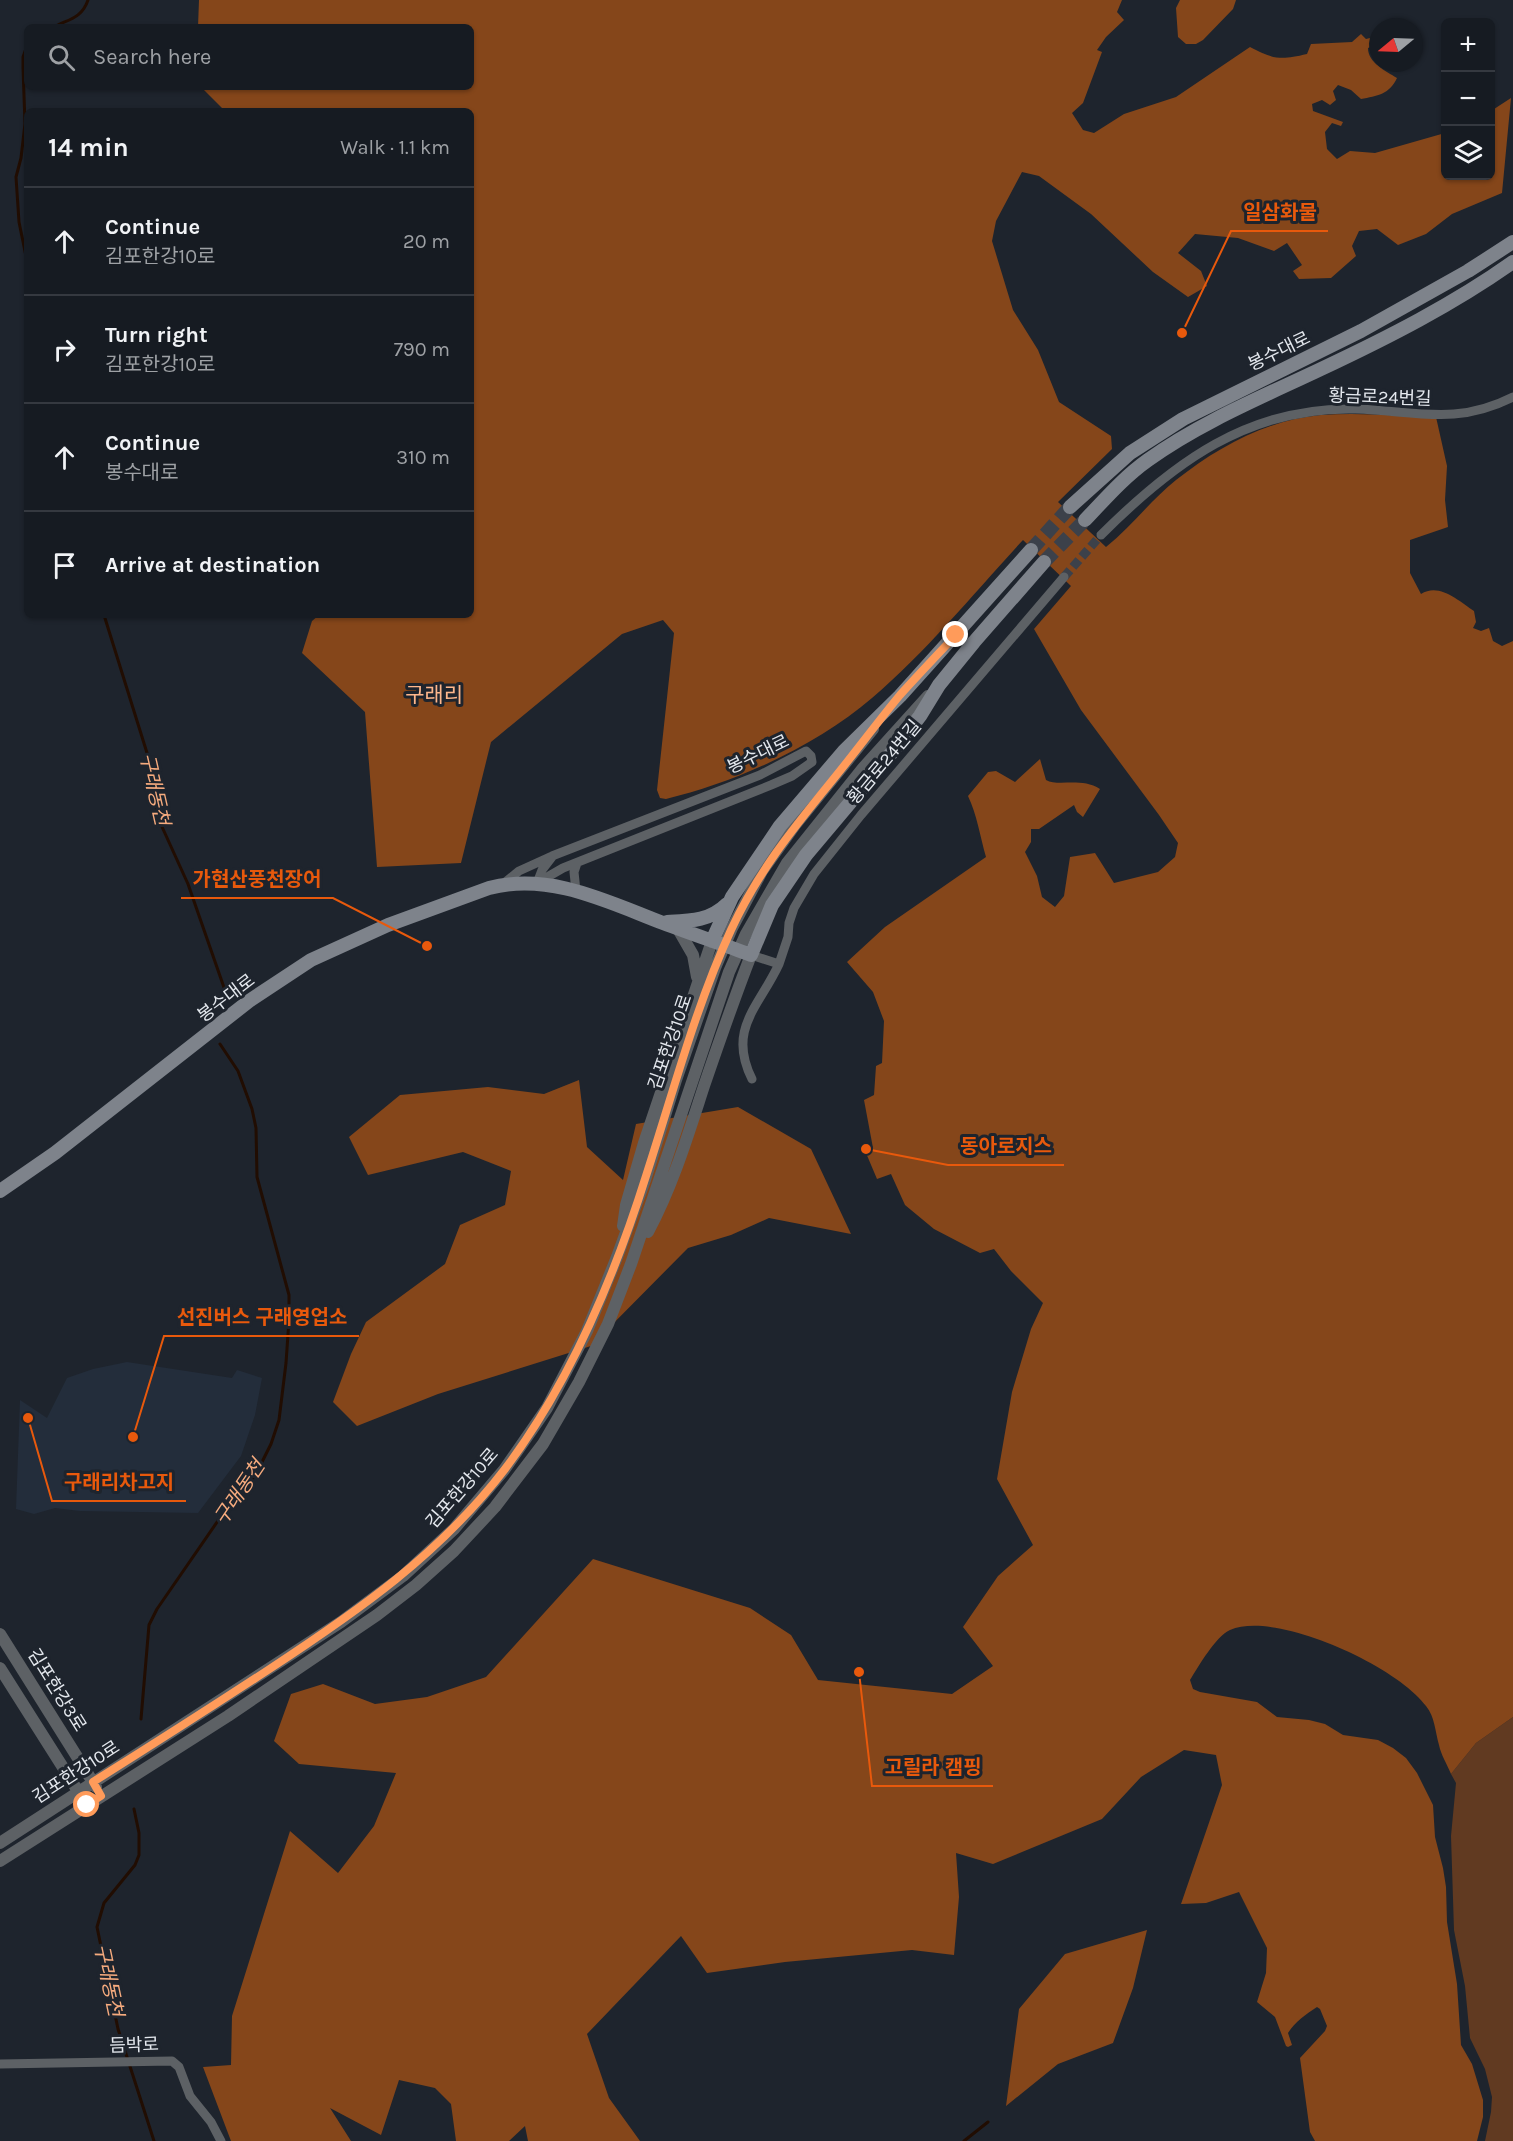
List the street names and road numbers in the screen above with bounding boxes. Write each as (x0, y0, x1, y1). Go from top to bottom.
street label: 봉수대로 (1244, 327, 1314, 375)
street label: 황금로24번길 (1328, 384, 1432, 410)
street label: 황금로24번길 (842, 715, 926, 809)
street label: 봉수대로 (723, 730, 793, 778)
street label: 봉수대로 (193, 969, 259, 1027)
street label: 김포한강10로 (643, 991, 697, 1093)
street label: 김포한강10로 (421, 1443, 503, 1533)
street label: 김포한강3로 (23, 1645, 91, 1735)
street label: 김포한강10로 (28, 1736, 124, 1808)
street label: 듬박로 (109, 2033, 159, 2057)

